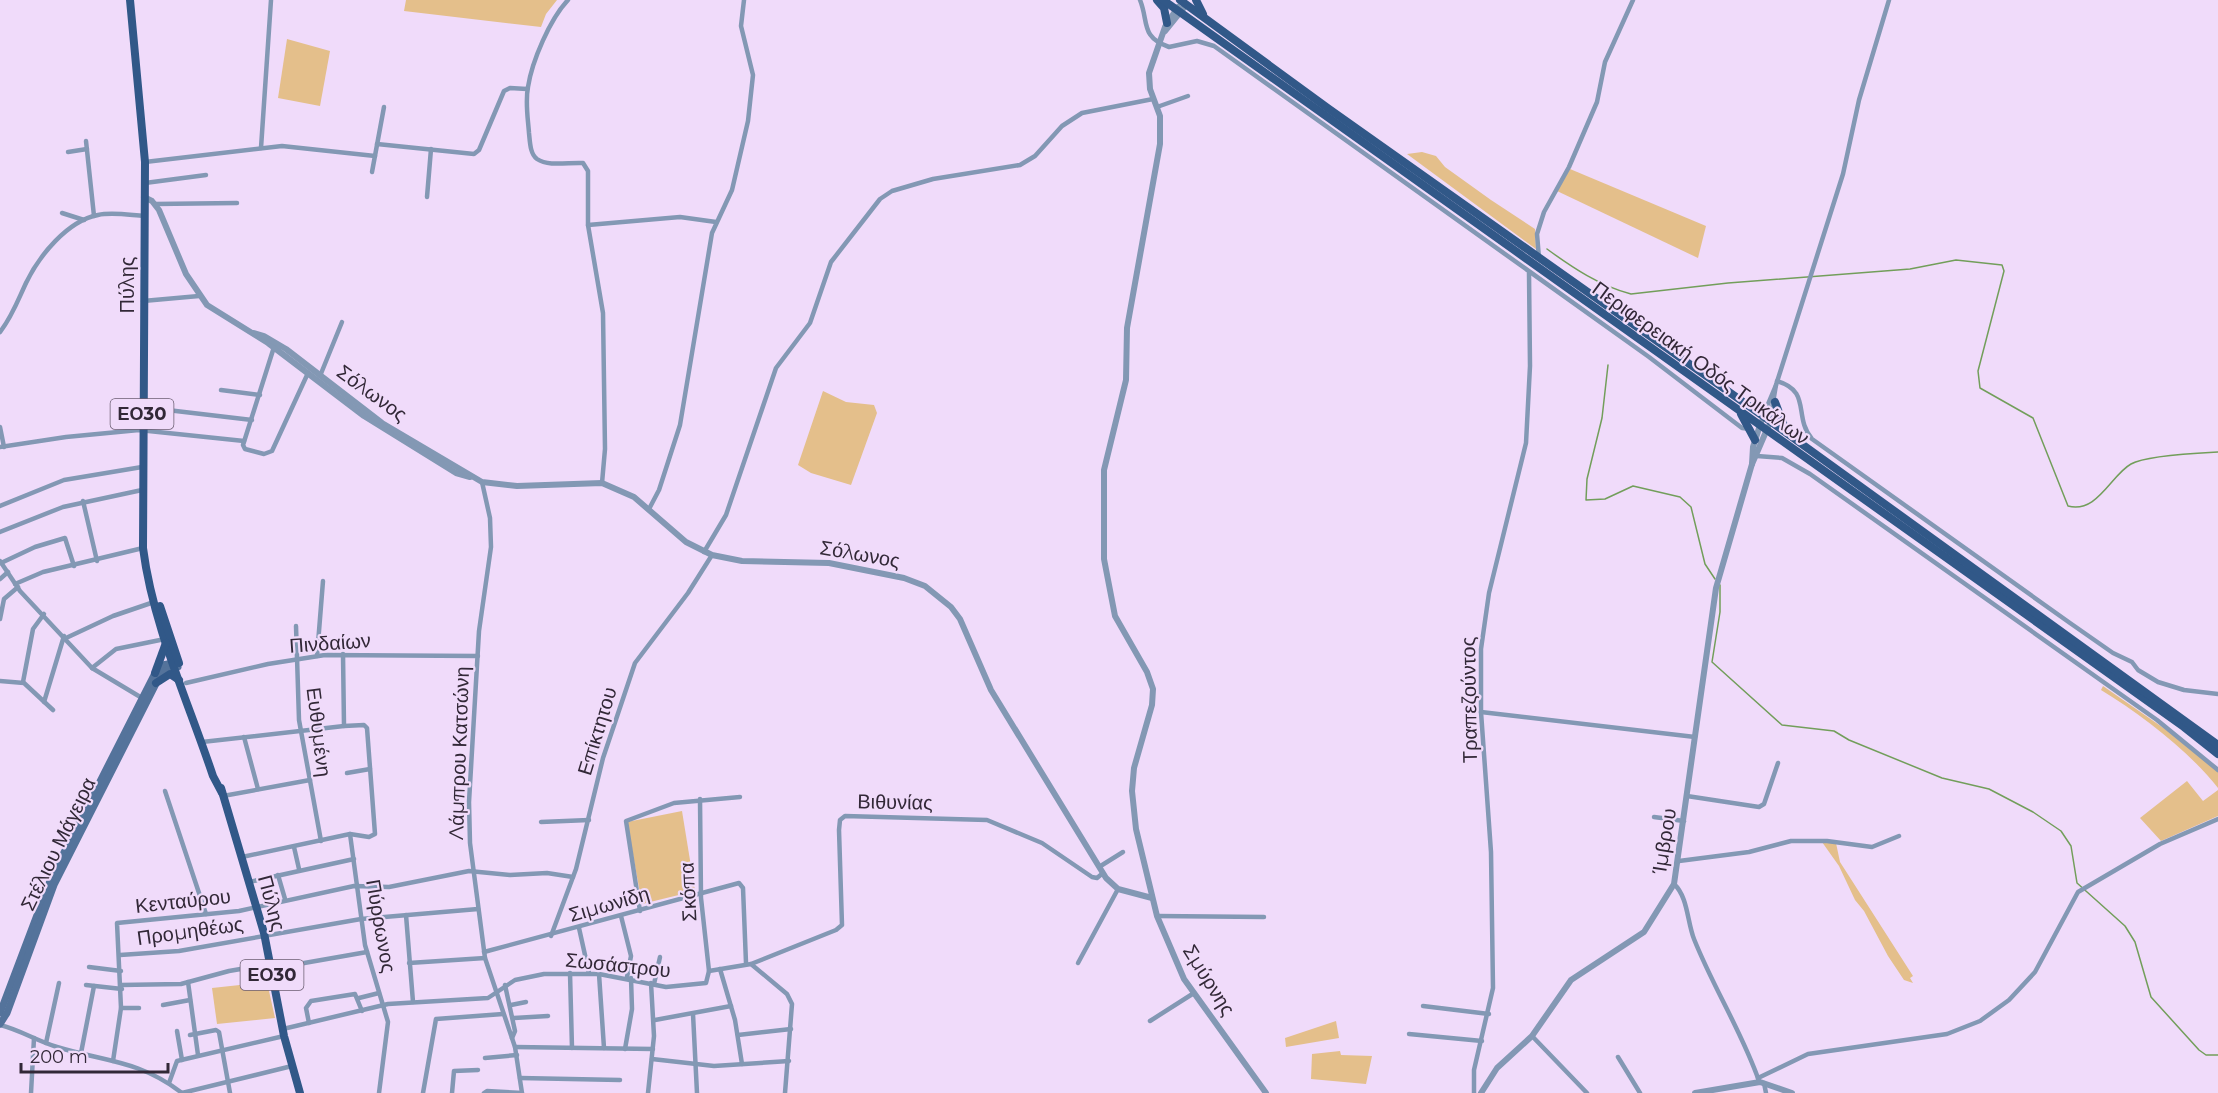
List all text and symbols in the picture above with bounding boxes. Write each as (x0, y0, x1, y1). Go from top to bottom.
street label: Πύλης (115, 256, 139, 313)
street label: Περιφερειακή Οδός Τρικάλων (1588, 276, 1814, 450)
street label: Σόλωνος (332, 360, 412, 427)
road number: ΕΟ30 (110, 399, 174, 429)
street label: Σόλωνος (818, 535, 902, 573)
street label: Πινδαίων (288, 628, 372, 658)
street label: Τραπεζούντος (1456, 636, 1482, 763)
street label: Λάμπρου Κατσώνη (444, 666, 474, 840)
street label: Επίκτητου (572, 684, 622, 778)
street label: Ευθυμένη (302, 686, 336, 778)
street label: Στέλιου Μάγειρα (15, 773, 101, 915)
street label: Βιθυνίας (857, 789, 933, 815)
street label: Ίμβρου (1647, 806, 1681, 877)
street label: Σκόπα (674, 862, 702, 922)
street label: Πύλης (253, 872, 291, 934)
street label: Πύρρωνος (361, 877, 401, 975)
street label: Σιμωνίδη (566, 881, 652, 927)
street label: Κενταύρου (134, 884, 232, 918)
street label: Προμηθέως (135, 912, 245, 950)
street label: Σμύρνης (1178, 940, 1240, 1020)
street label: Σωσάστρου (564, 948, 672, 982)
road number: ΕΟ30 (240, 960, 304, 990)
scale bar (21, 1036, 168, 1074)
text: 200 m (30, 1046, 88, 1068)

